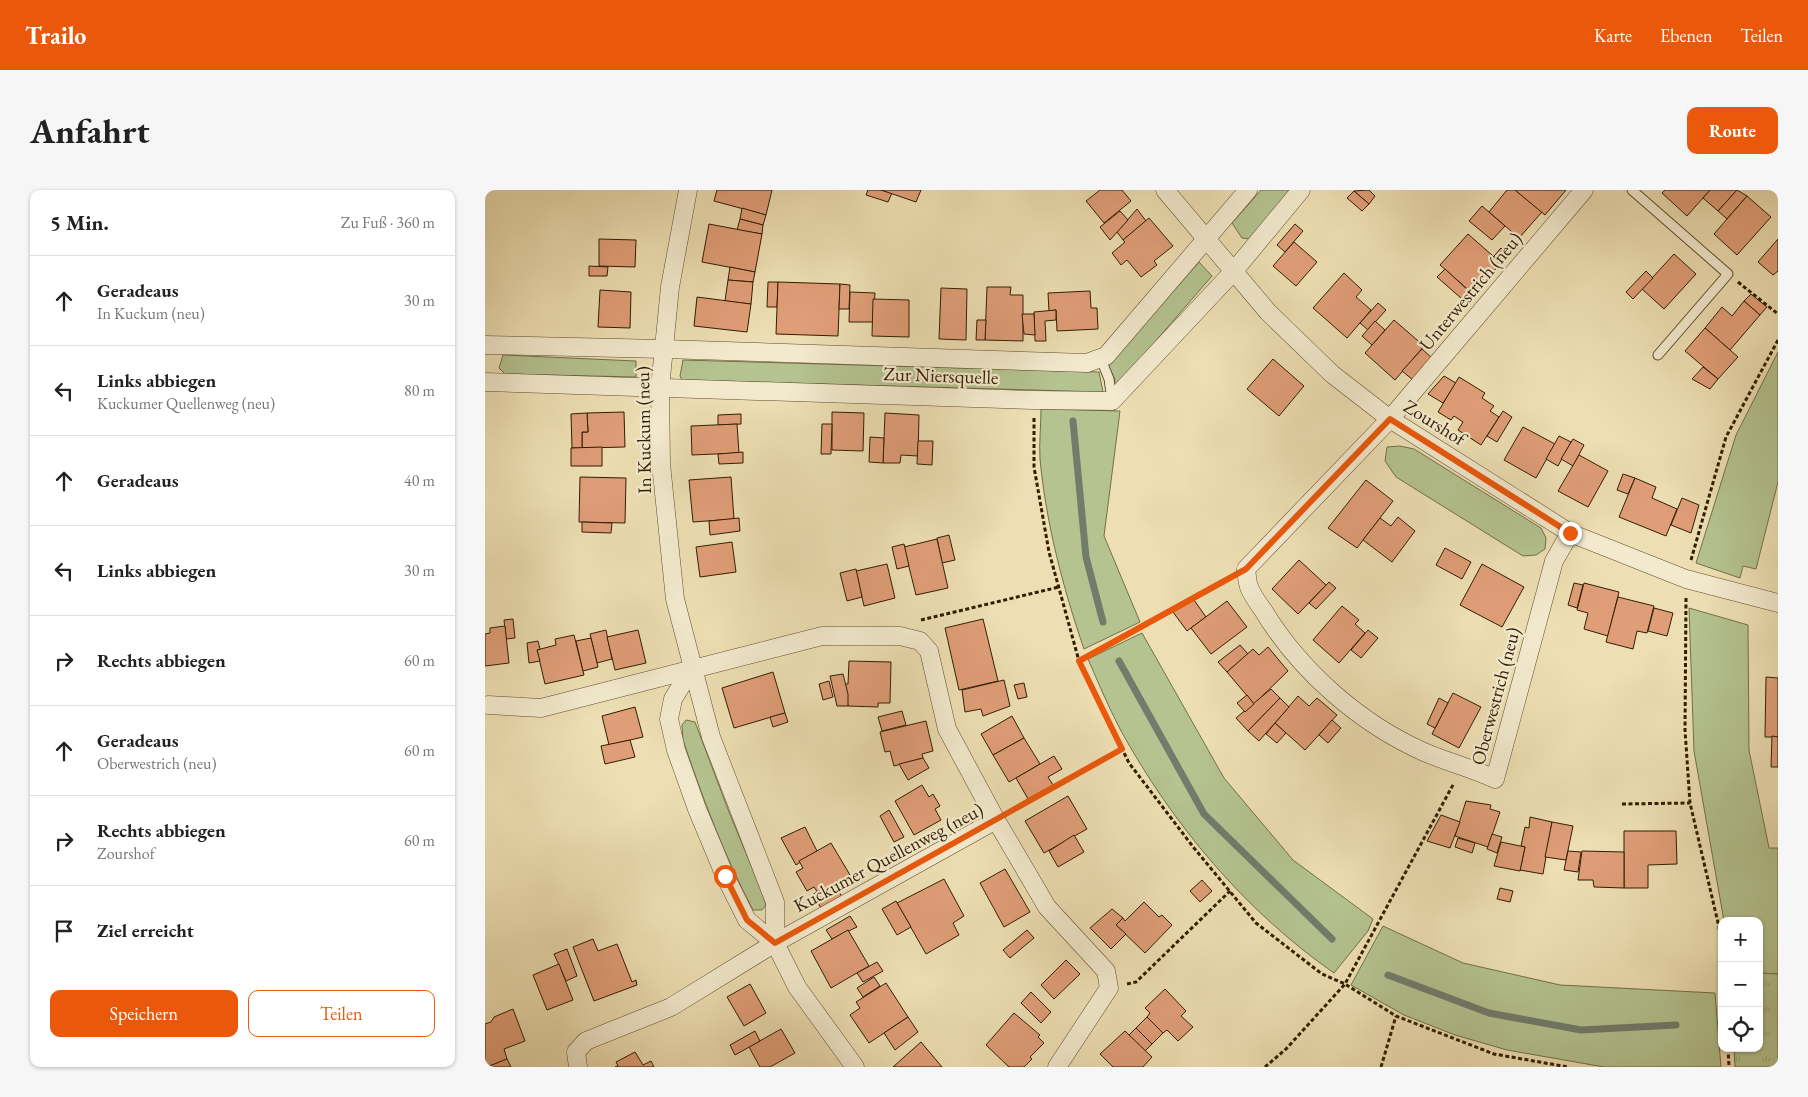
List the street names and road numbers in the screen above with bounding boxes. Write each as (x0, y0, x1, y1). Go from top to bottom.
street label: Unterwestrich (neu) (1413, 227, 1527, 356)
street label: Zur Niersquelle (883, 361, 999, 390)
street label: In Kuckum (neu) (630, 366, 657, 494)
street label: Zourshof (1399, 394, 1472, 452)
street label: Oberwestrich (neu) (1465, 624, 1526, 768)
street label: Kuckumer Quellenweg (neu) (789, 797, 987, 918)

